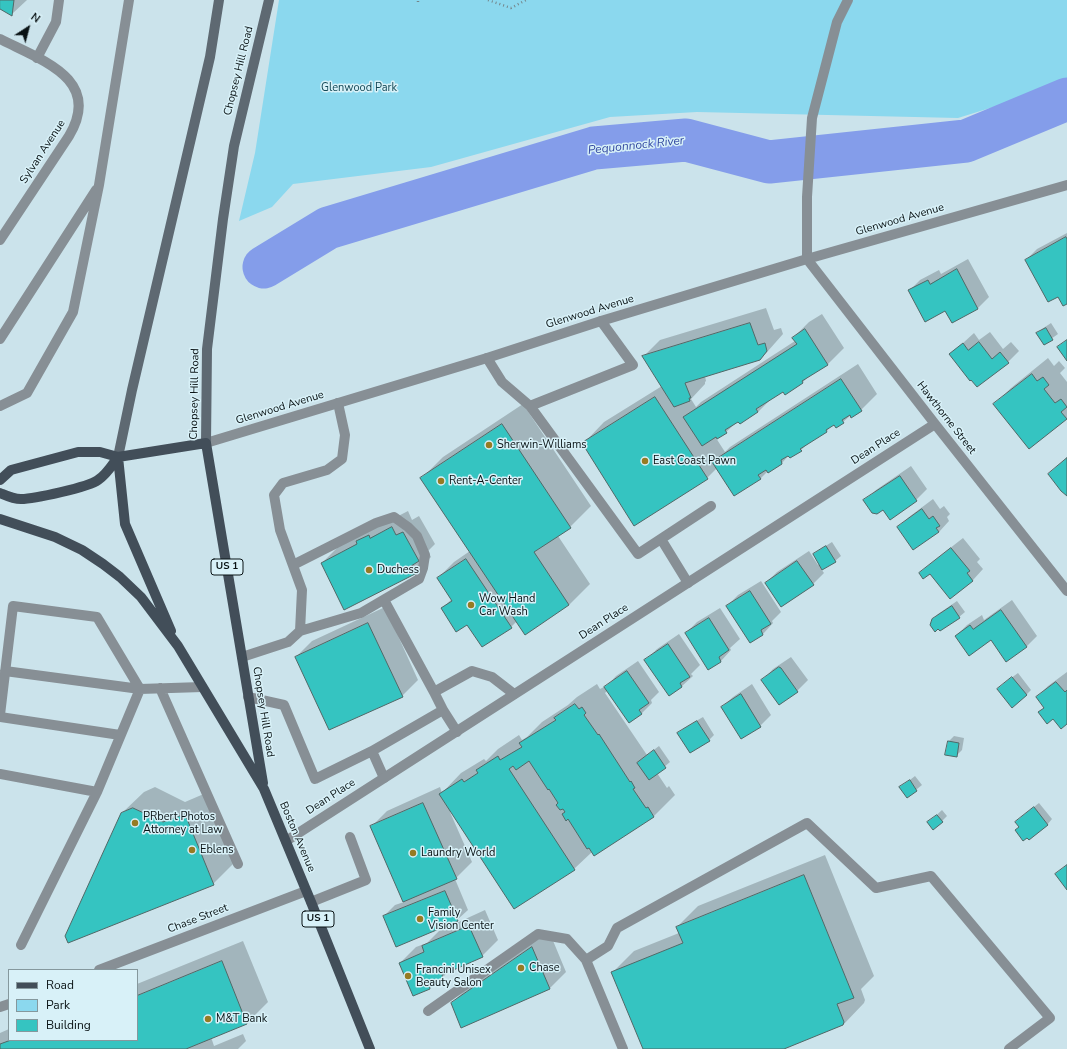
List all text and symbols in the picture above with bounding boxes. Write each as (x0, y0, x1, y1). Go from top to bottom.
north arrow (8, 8, 48, 48)
text: N (28, 9, 43, 26)
street label: Chopsey Hill Road (222, 25, 256, 117)
park label: Glenwood Park (321, 81, 397, 95)
street label: Sylvan Avenue (17, 118, 69, 186)
water label: Pequonnock River (587, 134, 685, 158)
street label: Glenwood Avenue (854, 201, 946, 239)
street label: Glenwood Avenue (544, 292, 636, 332)
street label: Chopsey Hill Road (188, 348, 202, 440)
street label: Hawthorne Street (914, 379, 978, 457)
street label: Glenwood Avenue (234, 388, 326, 428)
street label: Dean Place (849, 426, 903, 468)
place label: Sherwin-Williams (497, 438, 587, 452)
marker: Sherwin-Williams (484, 440, 494, 450)
place label: East Coast Pawn (653, 454, 736, 468)
marker: East Coast Pawn (640, 456, 650, 466)
place label: Rent-A-Center (449, 474, 522, 488)
marker: Rent-A-Center (436, 476, 446, 486)
road number: US 1 (211, 559, 243, 575)
place label: Duchess (377, 563, 419, 577)
marker: Duchess (364, 565, 374, 575)
place label: Wow Hand Car Wash (479, 592, 535, 618)
marker: Wow Hand Car Wash (466, 600, 476, 610)
street label: Dean Place (577, 601, 631, 643)
street label: Chopsey Hill Road (249, 666, 277, 758)
street label: Dean Place (304, 776, 358, 818)
street label: Boston Avenue (276, 800, 318, 874)
place label: PRbert Photos Attorney at Law (143, 810, 222, 836)
marker: PRbert Photos Attorney at Law (130, 818, 140, 828)
place label: Eblens (200, 843, 233, 857)
marker: Eblens (187, 845, 197, 855)
place label: Laundry World (421, 846, 496, 860)
marker: Laundry World (408, 848, 418, 858)
street label: Chase Street (166, 901, 230, 937)
place label: Family Vision Center (428, 906, 494, 932)
road number: US 1 (302, 911, 334, 927)
marker: Family Vision Center (415, 914, 425, 924)
place label: Chase (529, 961, 560, 975)
place label: Francini Unisex Beauty Salon (416, 963, 491, 989)
marker: Chase (516, 963, 526, 973)
legend (8, 969, 138, 1041)
marker: Francini Unisex Beauty Salon (403, 971, 413, 981)
text: Road (46, 977, 74, 993)
text: Park (46, 997, 70, 1013)
place label: M&T Bank (216, 1012, 267, 1026)
marker: M&T Bank (203, 1014, 213, 1024)
text: Building (46, 1017, 91, 1033)

